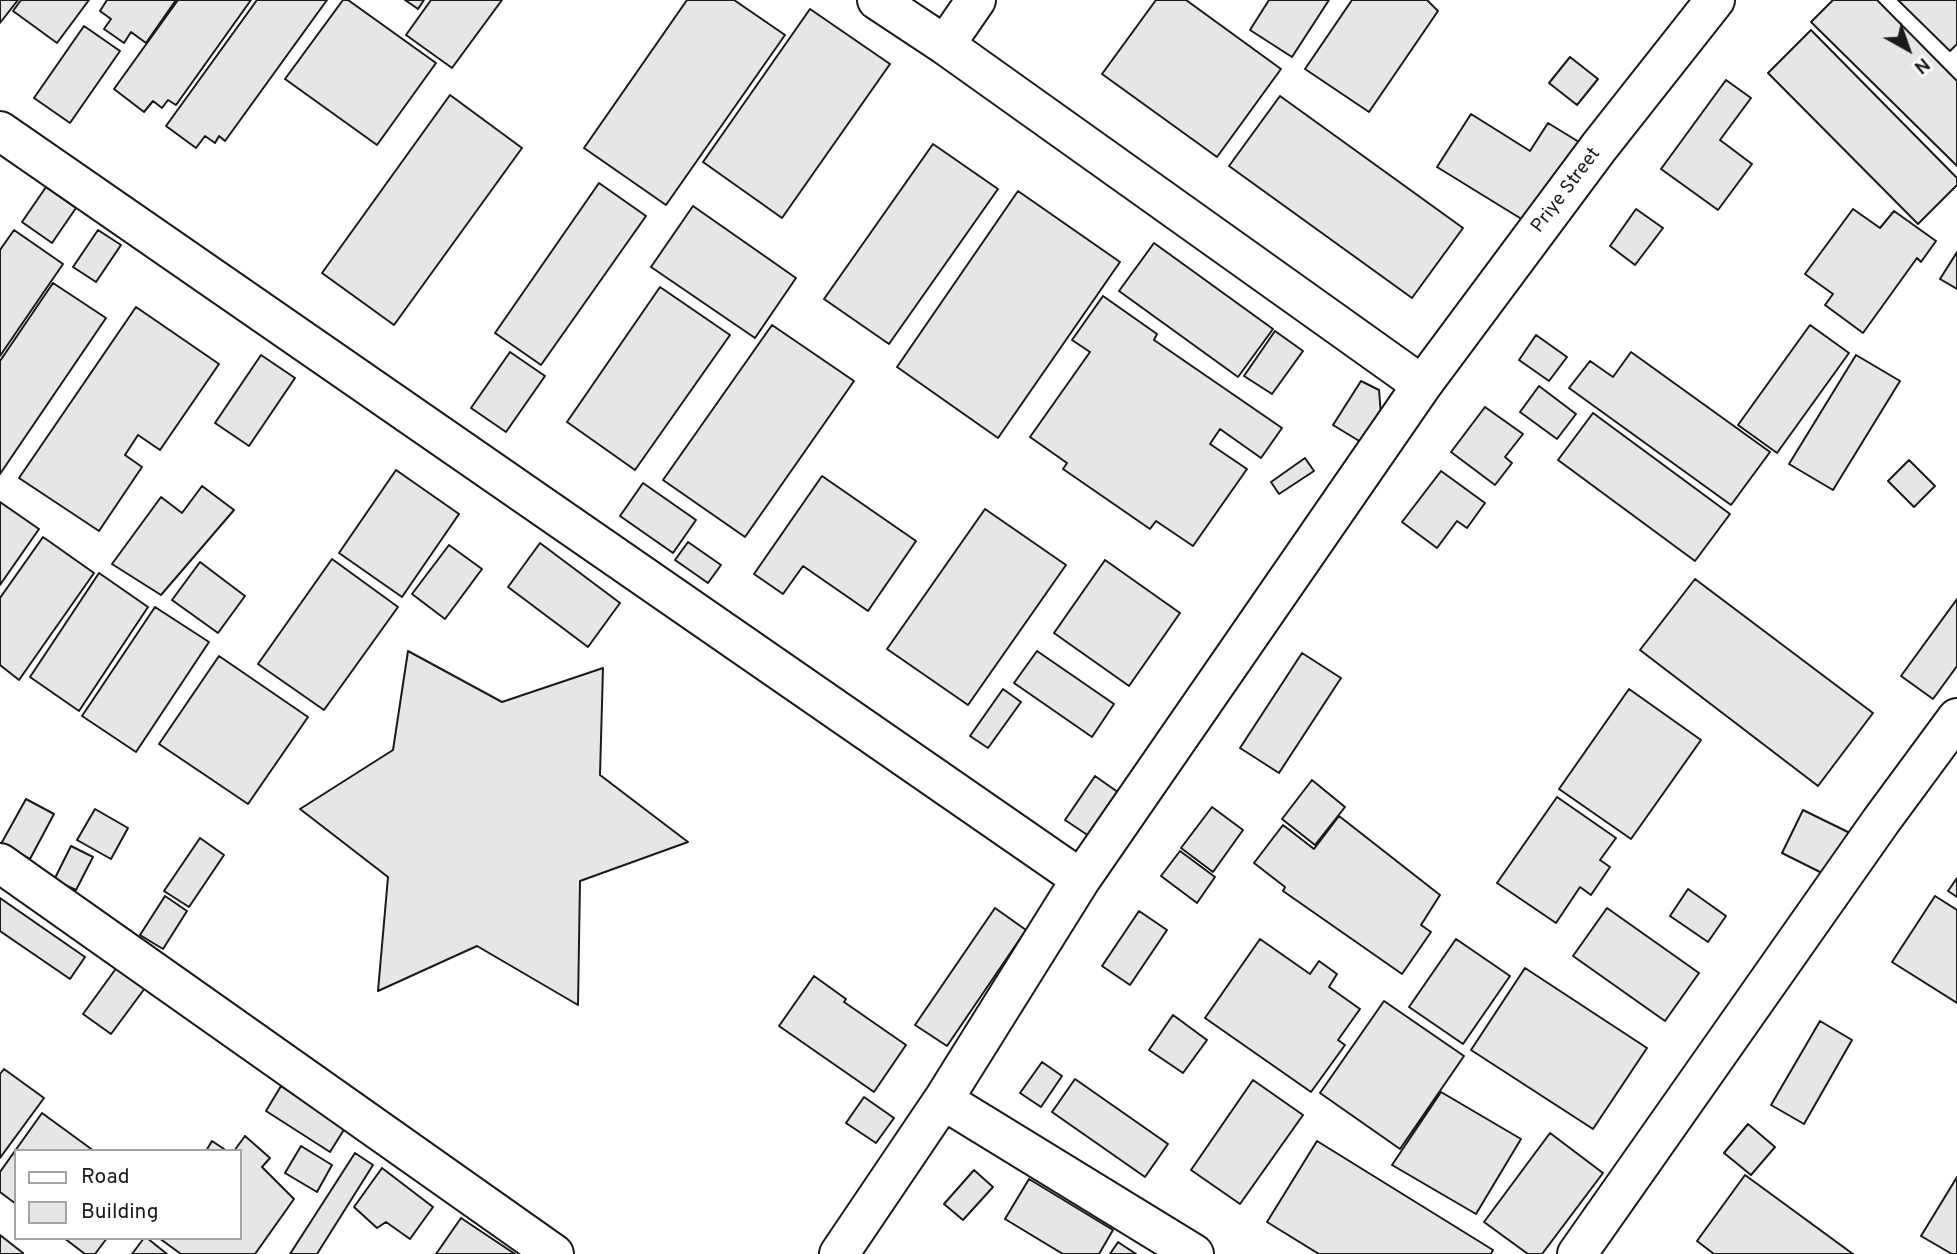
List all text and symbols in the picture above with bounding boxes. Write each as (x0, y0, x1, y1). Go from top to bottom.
north arrow (1873, 14, 1943, 84)
text: N (1909, 52, 1934, 79)
street label: Priye Street (1527, 144, 1607, 238)
legend (14, 1149, 242, 1240)
text: Road (81, 1164, 130, 1191)
text: Building (81, 1199, 159, 1226)

